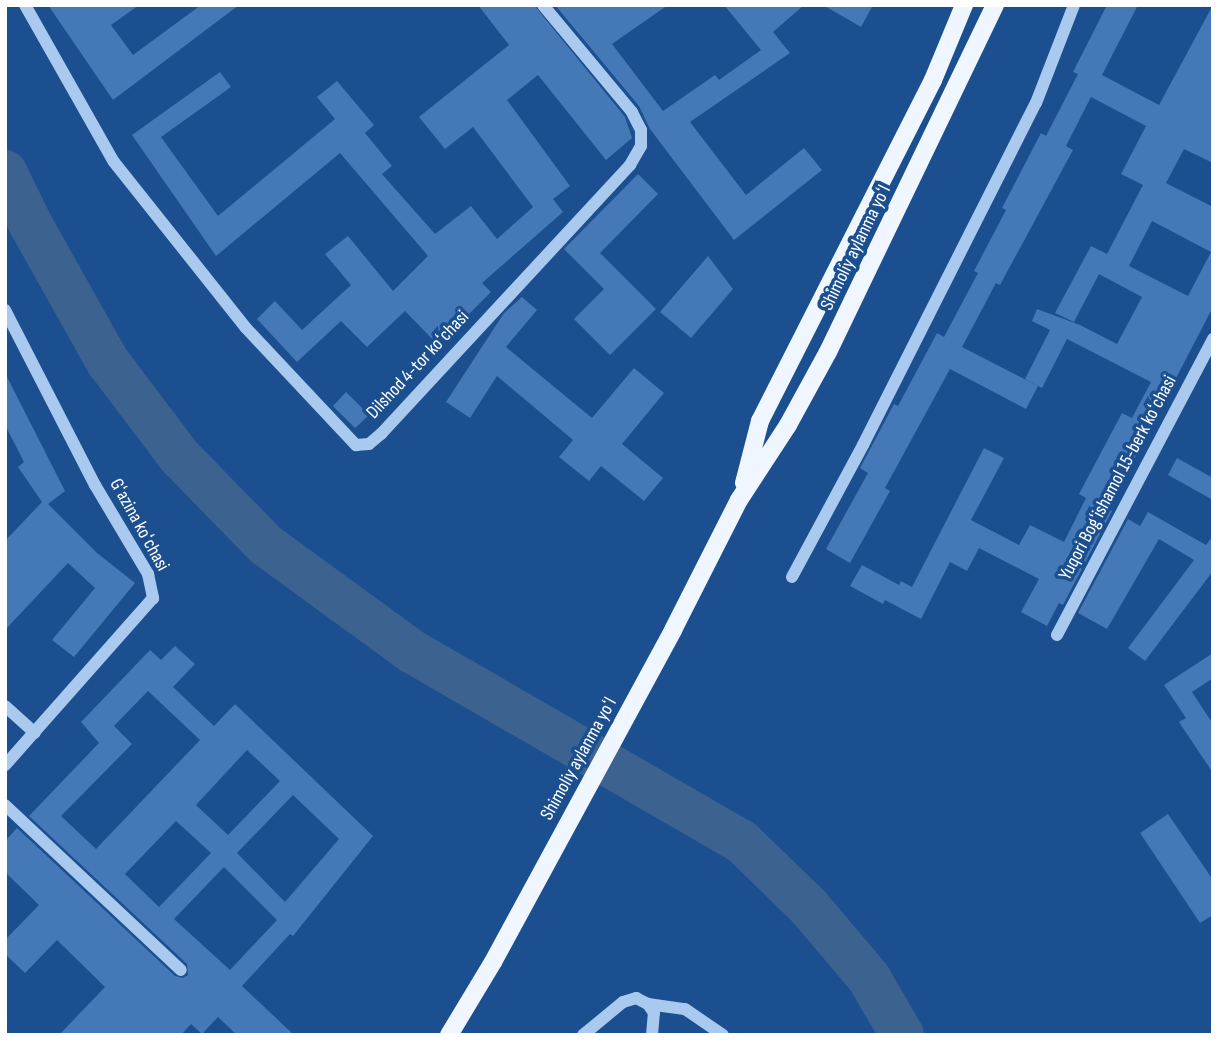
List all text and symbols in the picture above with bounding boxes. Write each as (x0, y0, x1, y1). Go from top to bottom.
street label: Shimoliy aylanma yoʻl (816, 182, 896, 314)
street label: Dilshod 4-tor koʻchasi (362, 306, 474, 424)
street label: Yuqori Bogʻishamol 15-berk koʻchasi (1054, 372, 1182, 584)
street label: Gʻazina koʻchasi (104, 475, 174, 575)
street label: Shimoliy aylanma yoʻl (536, 694, 622, 824)

